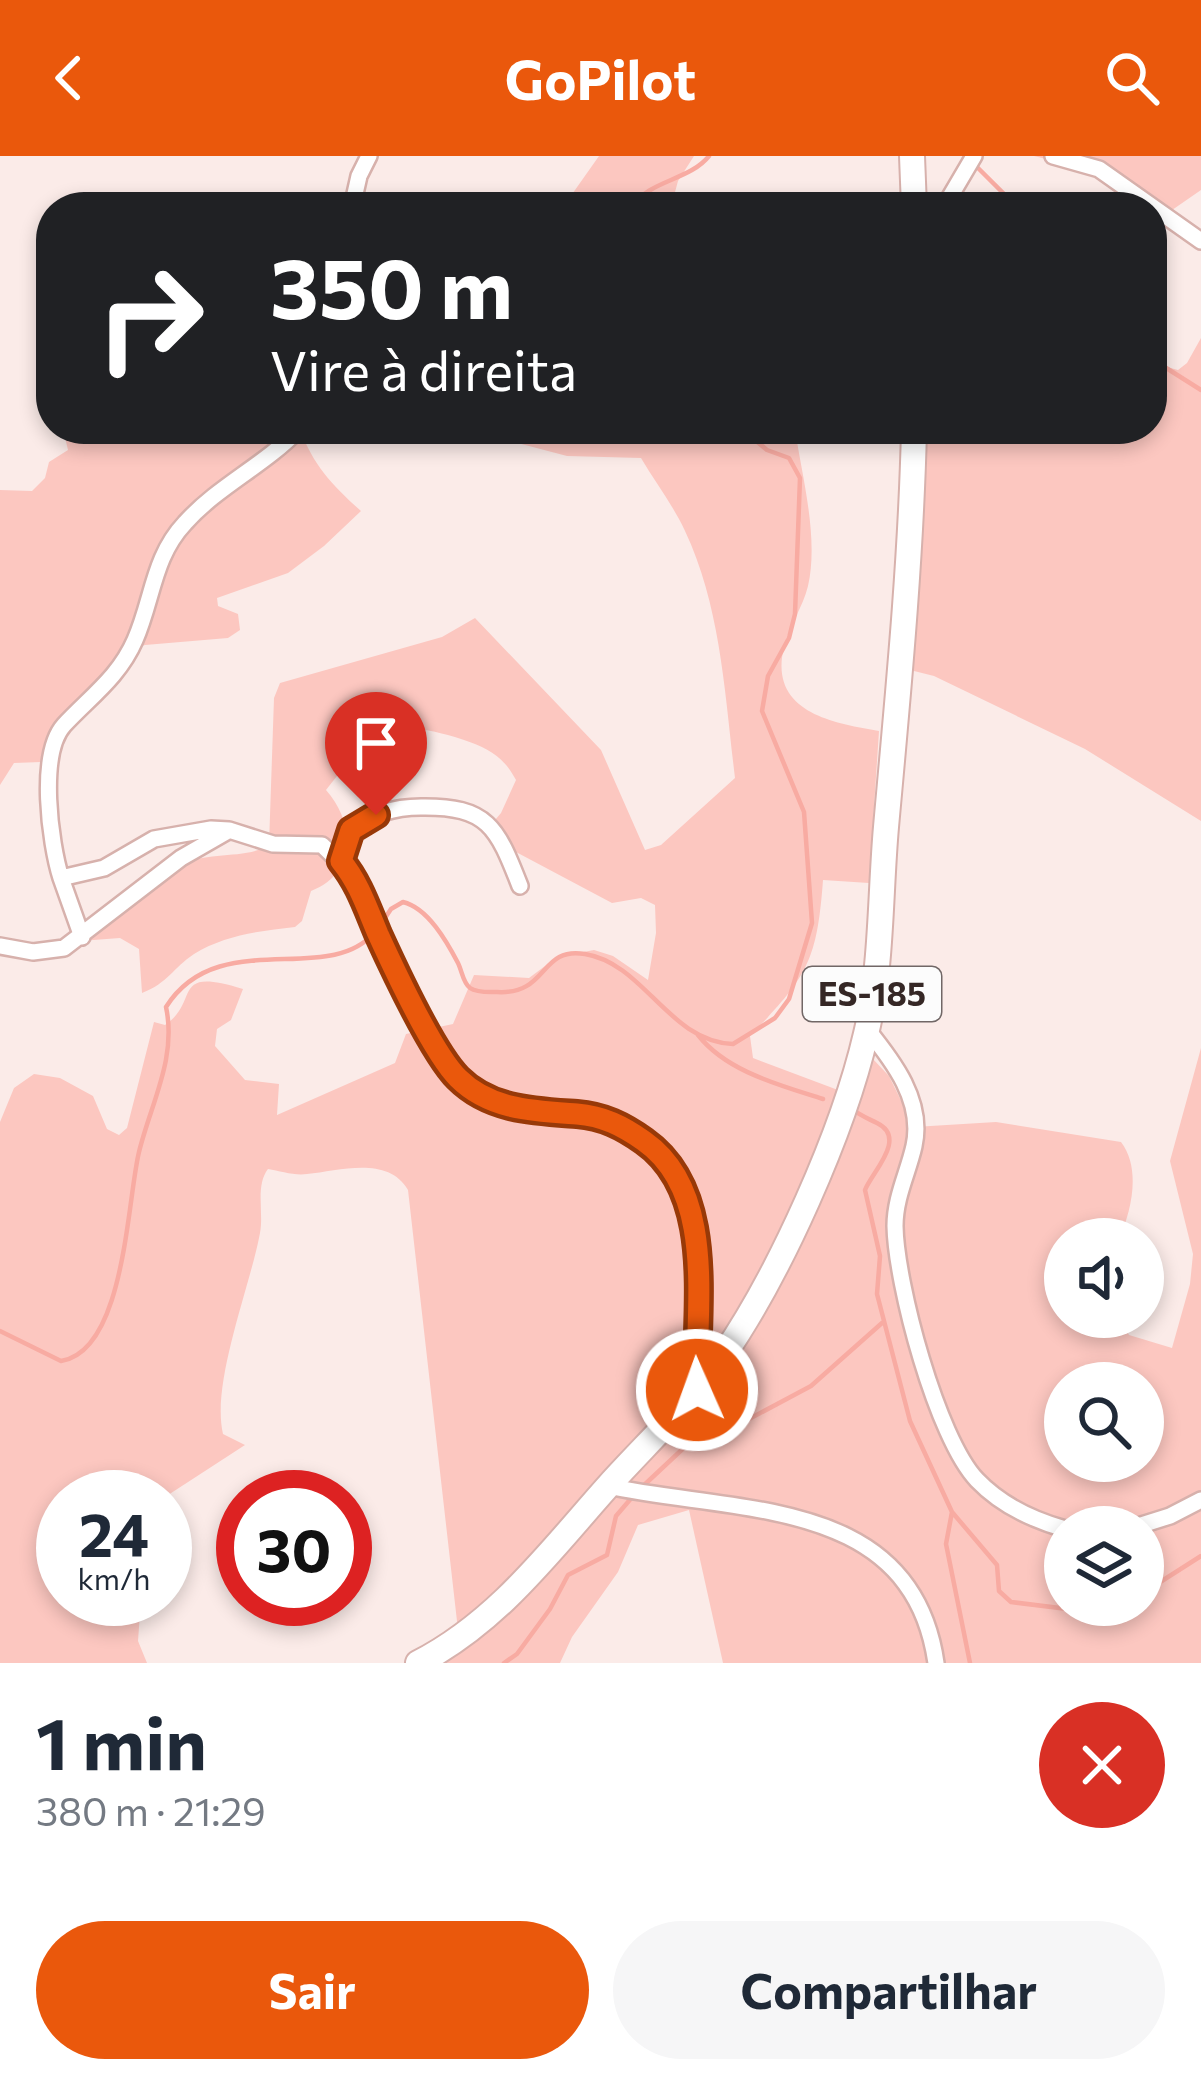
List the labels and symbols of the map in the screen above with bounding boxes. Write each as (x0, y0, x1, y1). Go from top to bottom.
pin (325, 692, 427, 815)
road number: ES-185 (803, 967, 941, 1021)
position arrow (634, 1327, 760, 1453)
speed limit sign: 30 (216, 1470, 372, 1626)

